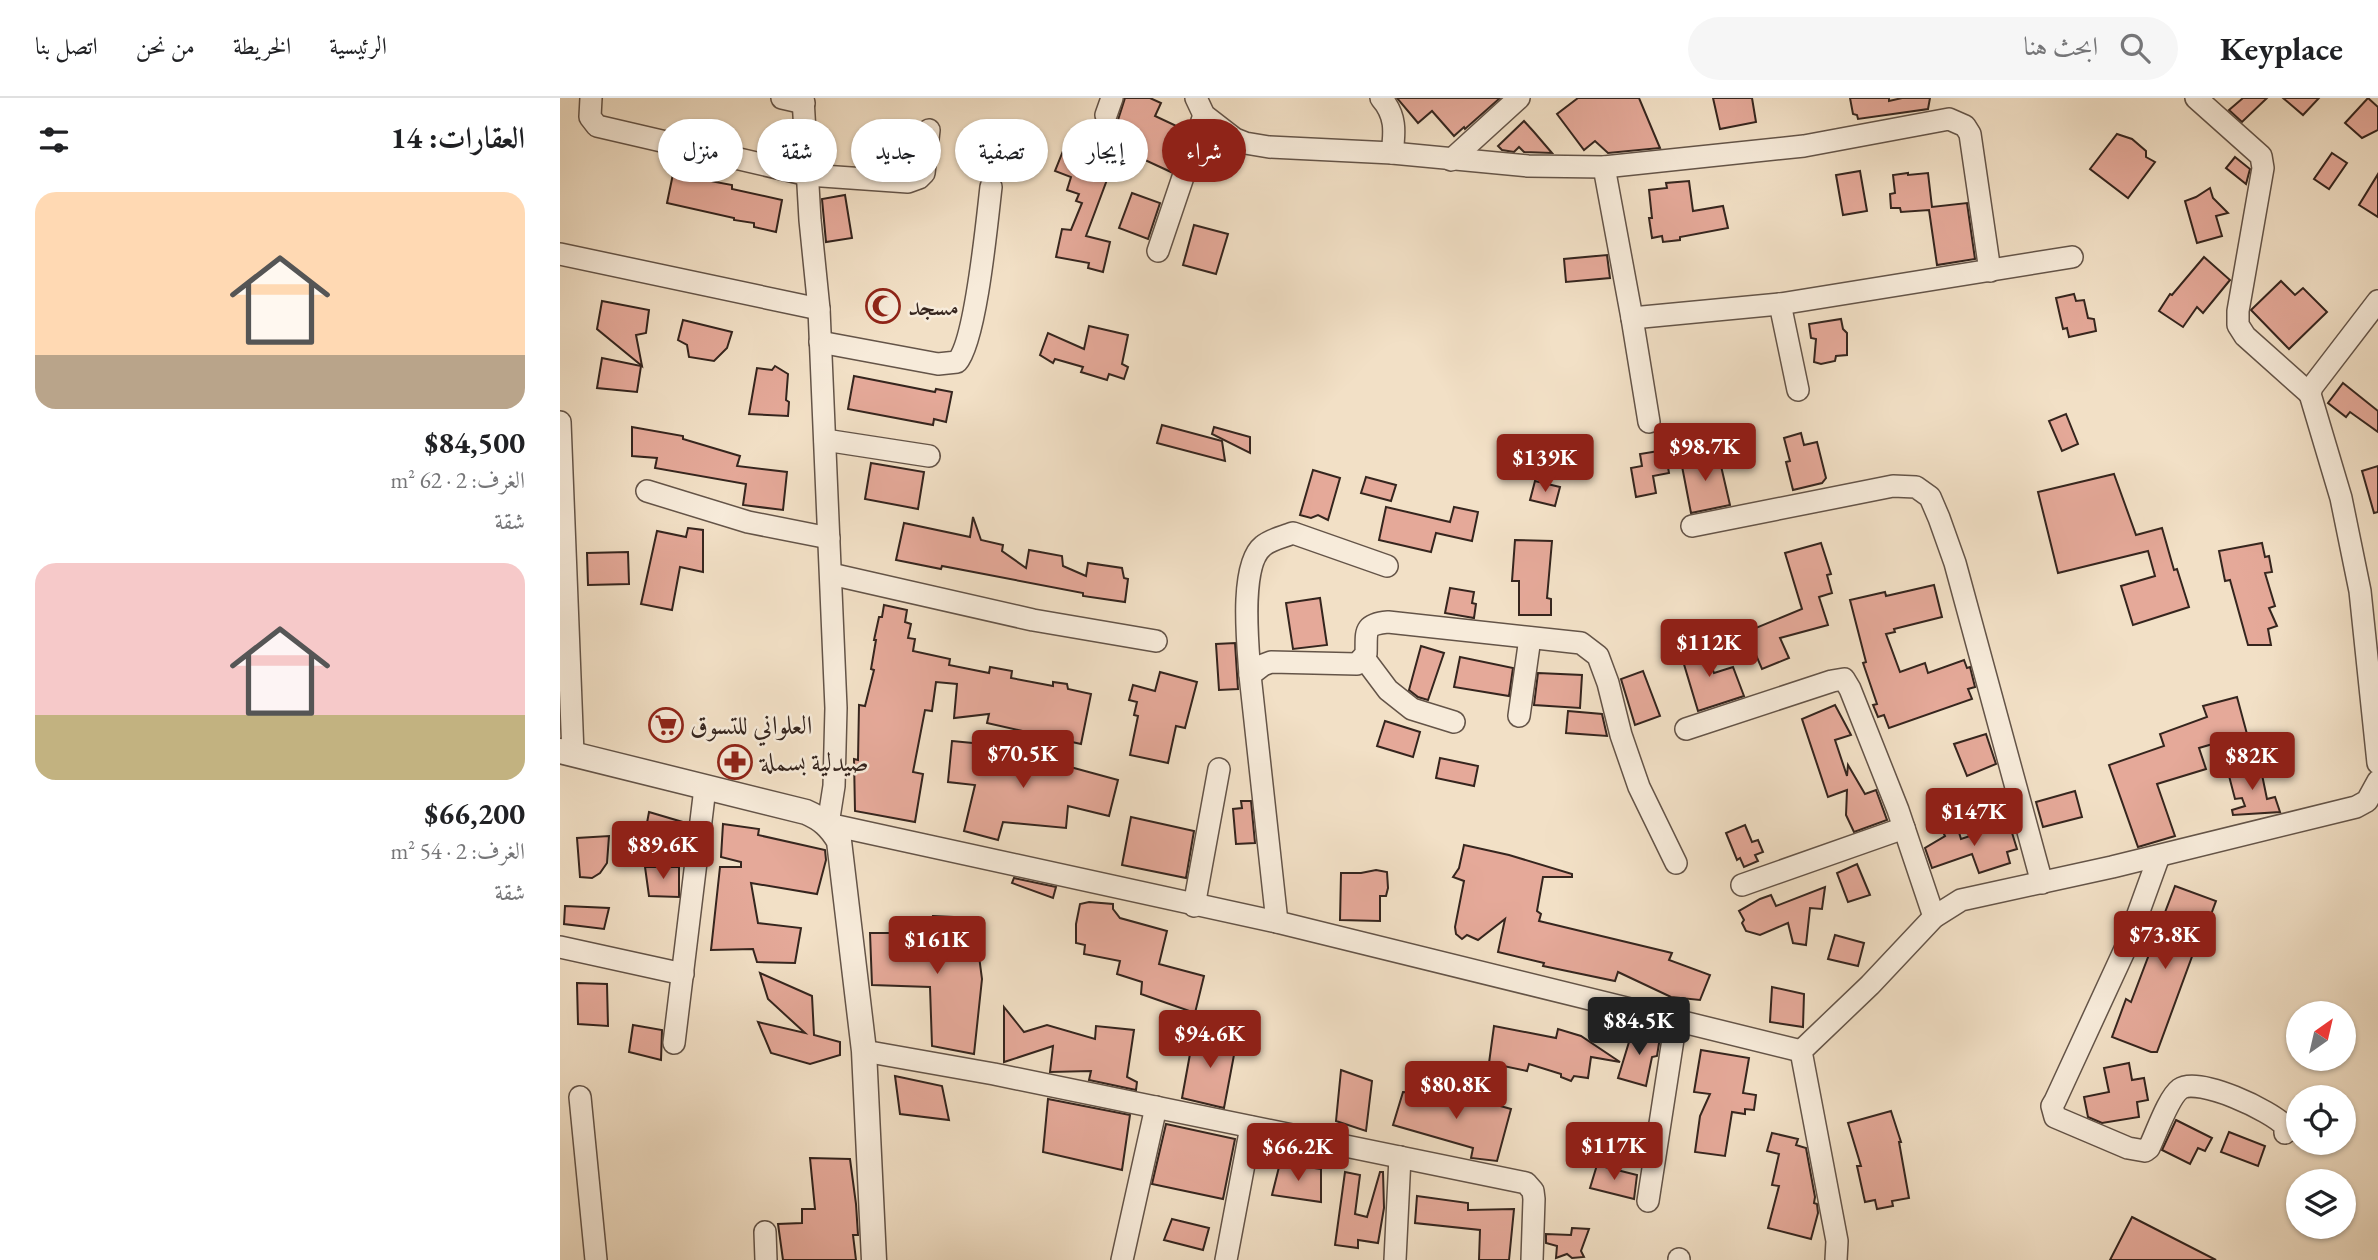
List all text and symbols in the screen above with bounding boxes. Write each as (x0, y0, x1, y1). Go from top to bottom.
search box (1688, 17, 2178, 80)
text: Keyplace (2220, 27, 2343, 70)
text: ابحث هنا (2024, 29, 2098, 63)
icon: search (2116, 29, 2154, 67)
text: اتصل بنا (35, 30, 98, 61)
text: من نحن (136, 30, 195, 61)
text: الخريطة (233, 30, 291, 61)
text: الرئيسية (329, 30, 387, 61)
text: العقارات: 14 (390, 118, 525, 157)
chip: منزل (658, 119, 743, 182)
chip: شقة (757, 119, 837, 182)
chip: جديد (851, 119, 941, 182)
chip: تصفية (955, 119, 1048, 182)
chip: إيجار (1062, 119, 1148, 182)
chip: شراء (1162, 119, 1246, 182)
icon: filters (35, 121, 73, 159)
icon: home (217, 237, 343, 363)
mosque icon: مسجد (864, 287, 902, 325)
place label: مسجد (908, 289, 959, 323)
text: $84,500 (424, 423, 525, 462)
pin: $98.7K (1648, 424, 1762, 483)
text: $98.7K (1670, 431, 1740, 461)
pin: $139K (1496, 434, 1594, 494)
text: $139K (1513, 442, 1577, 472)
text: الغرف: 2 · 62 m² (390, 465, 525, 495)
text: شقة (495, 506, 525, 536)
icon: home (217, 608, 343, 734)
pin: $112K (1660, 620, 1758, 679)
text: $112K (1677, 627, 1741, 657)
supermarket icon: العلواني للتسوق (647, 706, 685, 744)
place label: العلواني للتسوق (690, 708, 812, 747)
pin: $70.5K (966, 730, 1080, 790)
pin: $82K (2211, 732, 2293, 792)
text: $70.5K (988, 738, 1058, 768)
text: $82K (2226, 740, 2278, 770)
pharmacy icon: صيدلية بسملة (716, 743, 754, 781)
place label: صيدلية بسملة (758, 745, 869, 779)
pin: $147K (1925, 788, 2023, 848)
text: $66,200 (424, 794, 525, 833)
text: $147K (1942, 796, 2006, 826)
pin: $89.6K (606, 822, 720, 881)
text: $89.6K (628, 829, 698, 859)
text: الغرف: 2 · 54 m² (390, 836, 525, 866)
text: شقة (495, 877, 525, 907)
pin: $73.8K (2108, 912, 2222, 971)
pin: $161K (888, 916, 986, 976)
text: $73.8K (2130, 919, 2200, 949)
text: $161K (905, 924, 969, 954)
pin: $84.5K (1582, 998, 1696, 1057)
north arrow (2286, 1001, 2356, 1071)
map controls (2286, 1001, 2356, 1239)
text: $84.5K (1604, 1005, 1674, 1035)
pin: $94.6K (1153, 1010, 1267, 1070)
text: $94.6K (1175, 1018, 1245, 1048)
pin: $80.8K (1399, 1062, 1513, 1121)
text: $80.8K (1421, 1069, 1491, 1099)
button: locate (2286, 1085, 2356, 1155)
pin: $117K (1565, 1122, 1663, 1182)
pin: $66.2K (1241, 1124, 1355, 1183)
text: $117K (1582, 1130, 1646, 1160)
text: $66.2K (1263, 1131, 1333, 1161)
button: layers (2286, 1169, 2356, 1239)

